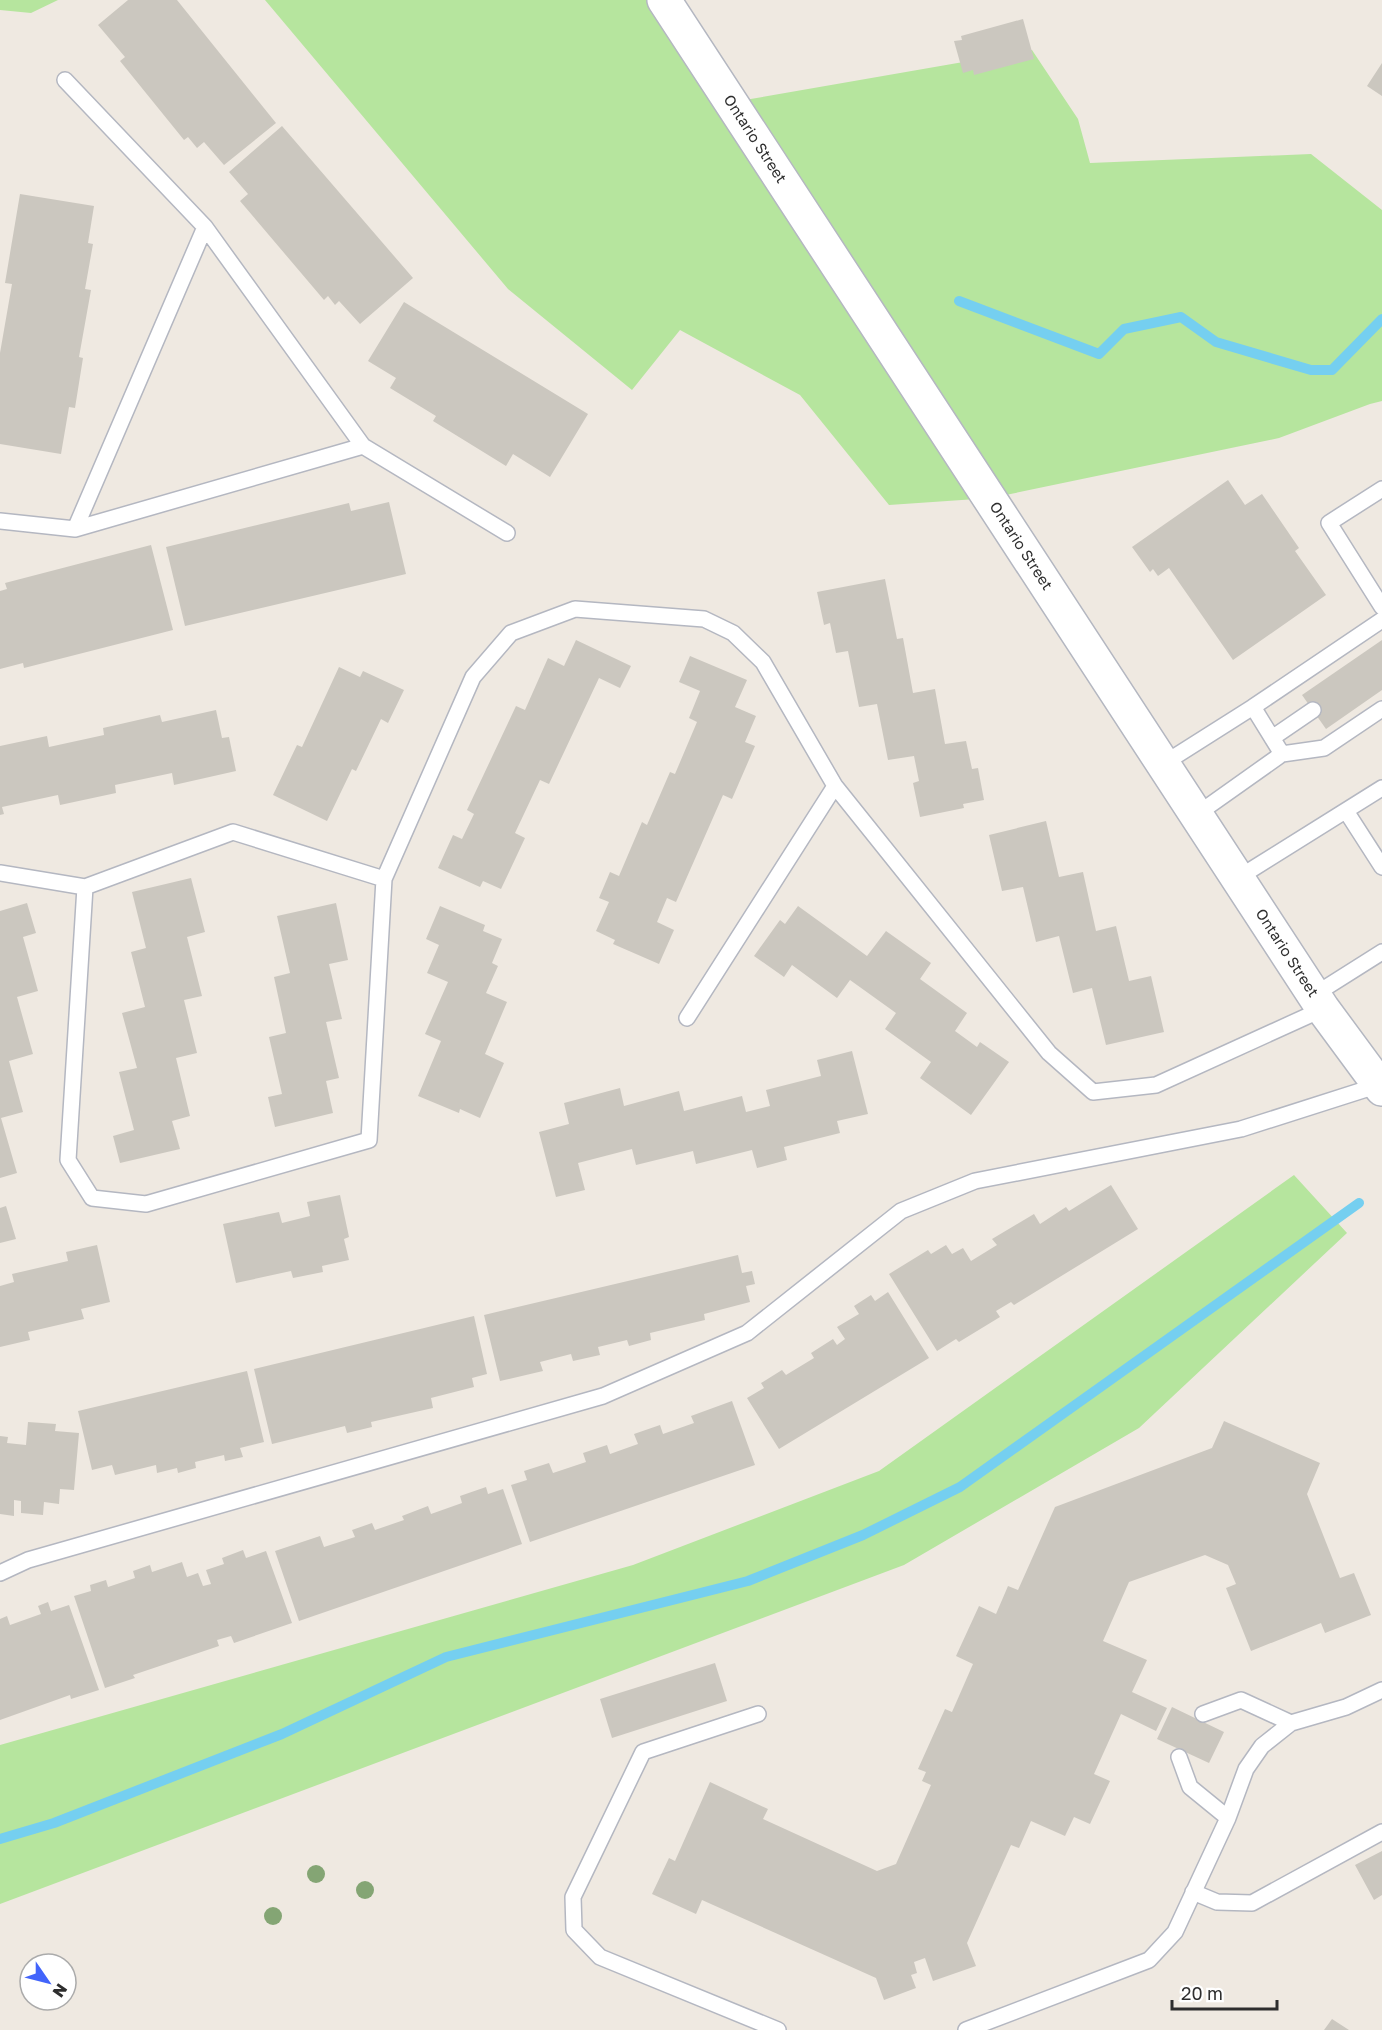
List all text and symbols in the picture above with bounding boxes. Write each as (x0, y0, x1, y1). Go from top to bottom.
street label: Ontario Street (721, 91, 791, 186)
street label: Ontario Street (987, 498, 1057, 593)
street label: Ontario Street (1253, 905, 1323, 1000)
north arrow (18, 1952, 78, 2012)
scale bar (1172, 1973, 1277, 2011)
text: N (49, 1980, 72, 2001)
text: 20 m (1181, 1982, 1223, 2004)

